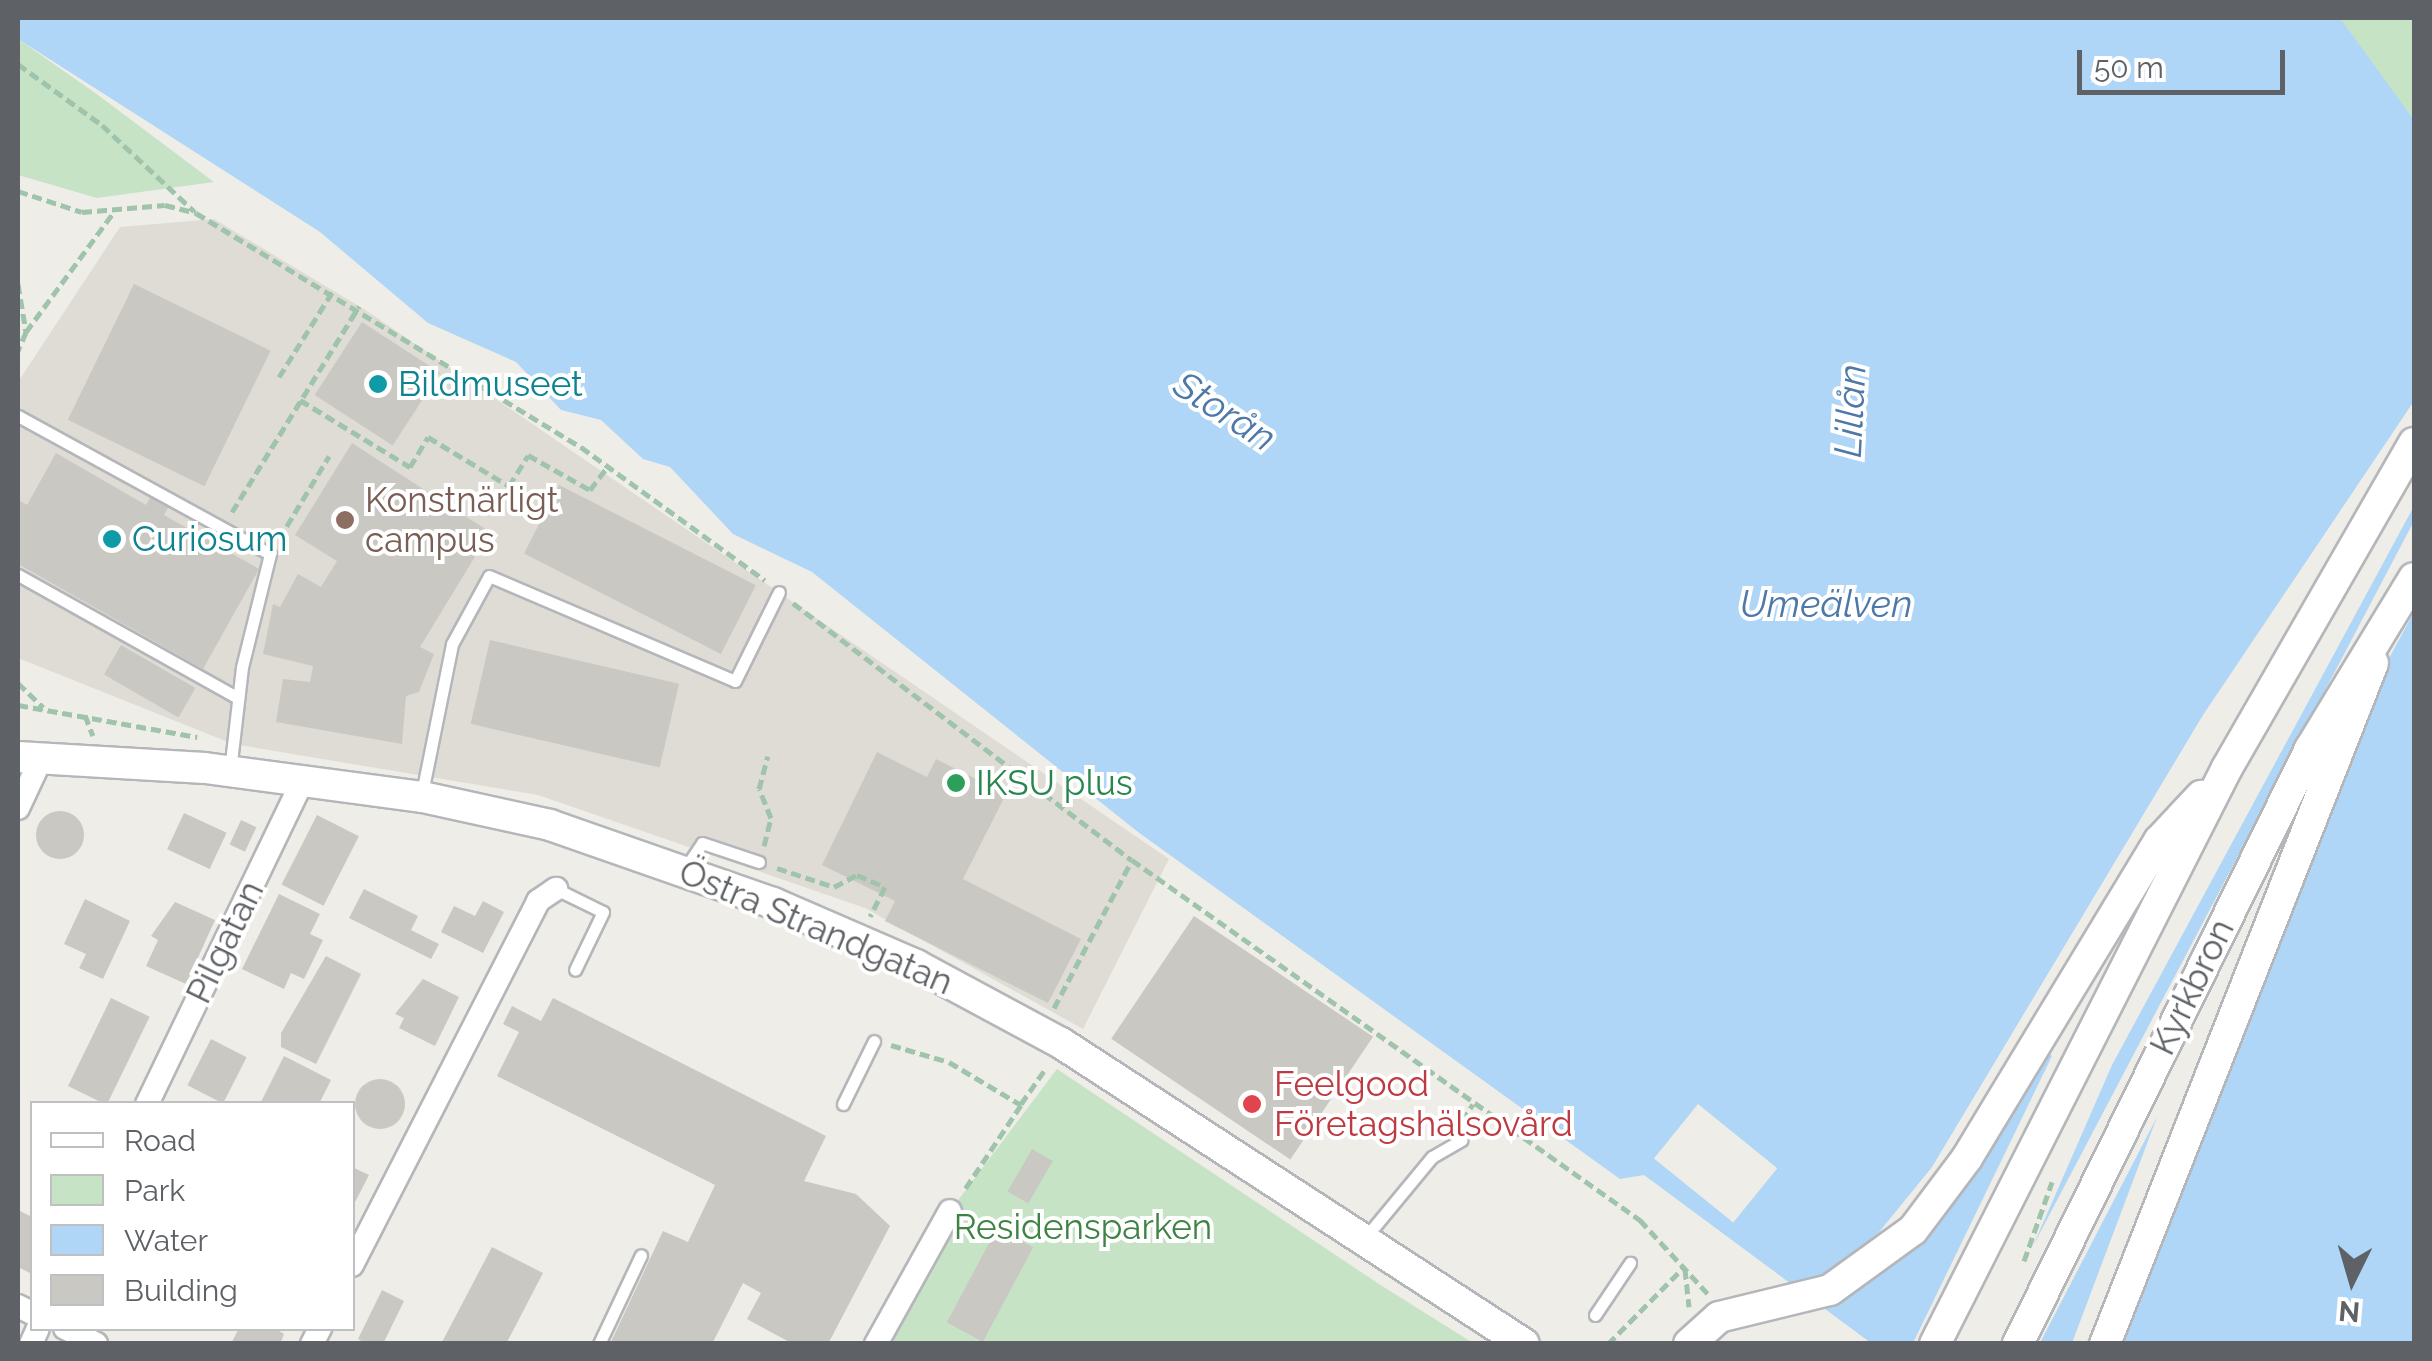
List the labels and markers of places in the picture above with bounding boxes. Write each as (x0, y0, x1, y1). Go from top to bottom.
place label: Bildmuseet (398, 363, 583, 405)
marker: Bildmuseet (367, 373, 389, 395)
place label: Konstnärligt campus (365, 479, 559, 561)
marker: Konstnärligt campus (334, 509, 356, 531)
place label: Curiosum (132, 518, 287, 560)
marker: Curiosum (101, 528, 123, 550)
place label: IKSU plus (976, 762, 1133, 804)
marker: IKSU plus (945, 772, 967, 794)
place label: Feelgood Företagshälsovård (1274, 1063, 1573, 1145)
marker: Feelgood Företagshälsovård (1239, 1091, 1265, 1117)

